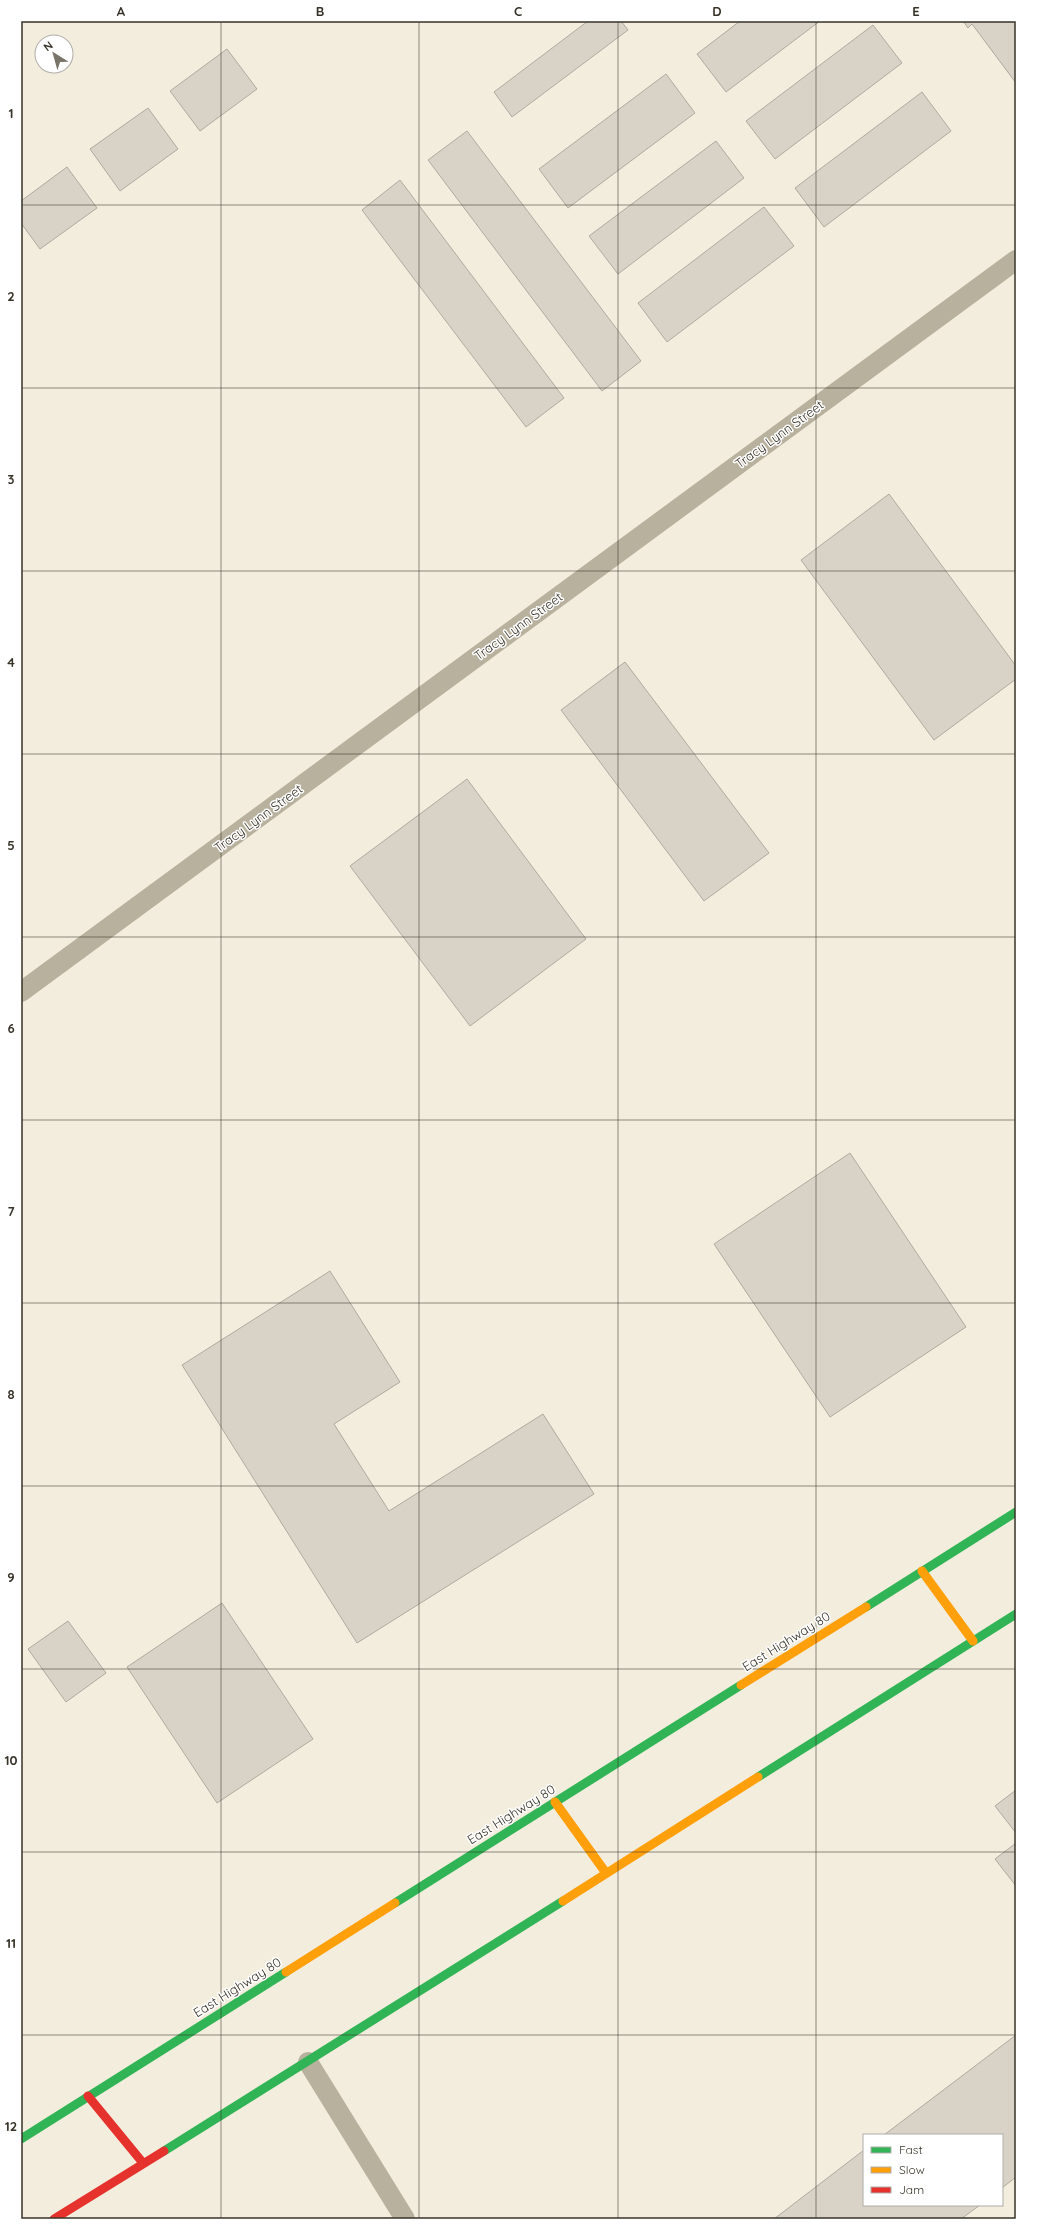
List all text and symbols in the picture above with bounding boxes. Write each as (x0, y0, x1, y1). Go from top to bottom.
text: A (117, 3, 126, 19)
text: B (316, 3, 324, 19)
text: C (514, 3, 522, 19)
text: D (712, 3, 722, 19)
text: E (912, 3, 920, 19)
north arrow (34, 34, 74, 74)
text: N (41, 38, 55, 54)
text: 1 (8, 105, 14, 121)
text: 2 (7, 288, 15, 304)
street label: Tracy Lynn Street (732, 396, 826, 472)
text: 3 (8, 471, 15, 487)
street label: Tracy Lynn Street (471, 588, 565, 664)
text: 4 (7, 654, 15, 670)
street label: Tracy Lynn Street (211, 780, 305, 856)
text: 5 (7, 837, 15, 853)
text: 6 (7, 1020, 15, 1036)
text: 7 (7, 1203, 15, 1219)
text: 8 (7, 1386, 15, 1402)
text: 9 (7, 1569, 15, 1585)
street label: East Highway 80 (739, 1607, 833, 1674)
text: 10 (4, 1752, 18, 1768)
street label: East Highway 80 (464, 1780, 558, 1847)
text: 11 (6, 1935, 16, 1951)
street label: East Highway 80 (190, 1953, 284, 2020)
text: 12 (5, 2118, 17, 2134)
legend (863, 2134, 1003, 2206)
text: Fast (899, 2142, 923, 2157)
text: Slow (899, 2162, 925, 2177)
text: Jam (899, 2182, 924, 2197)

